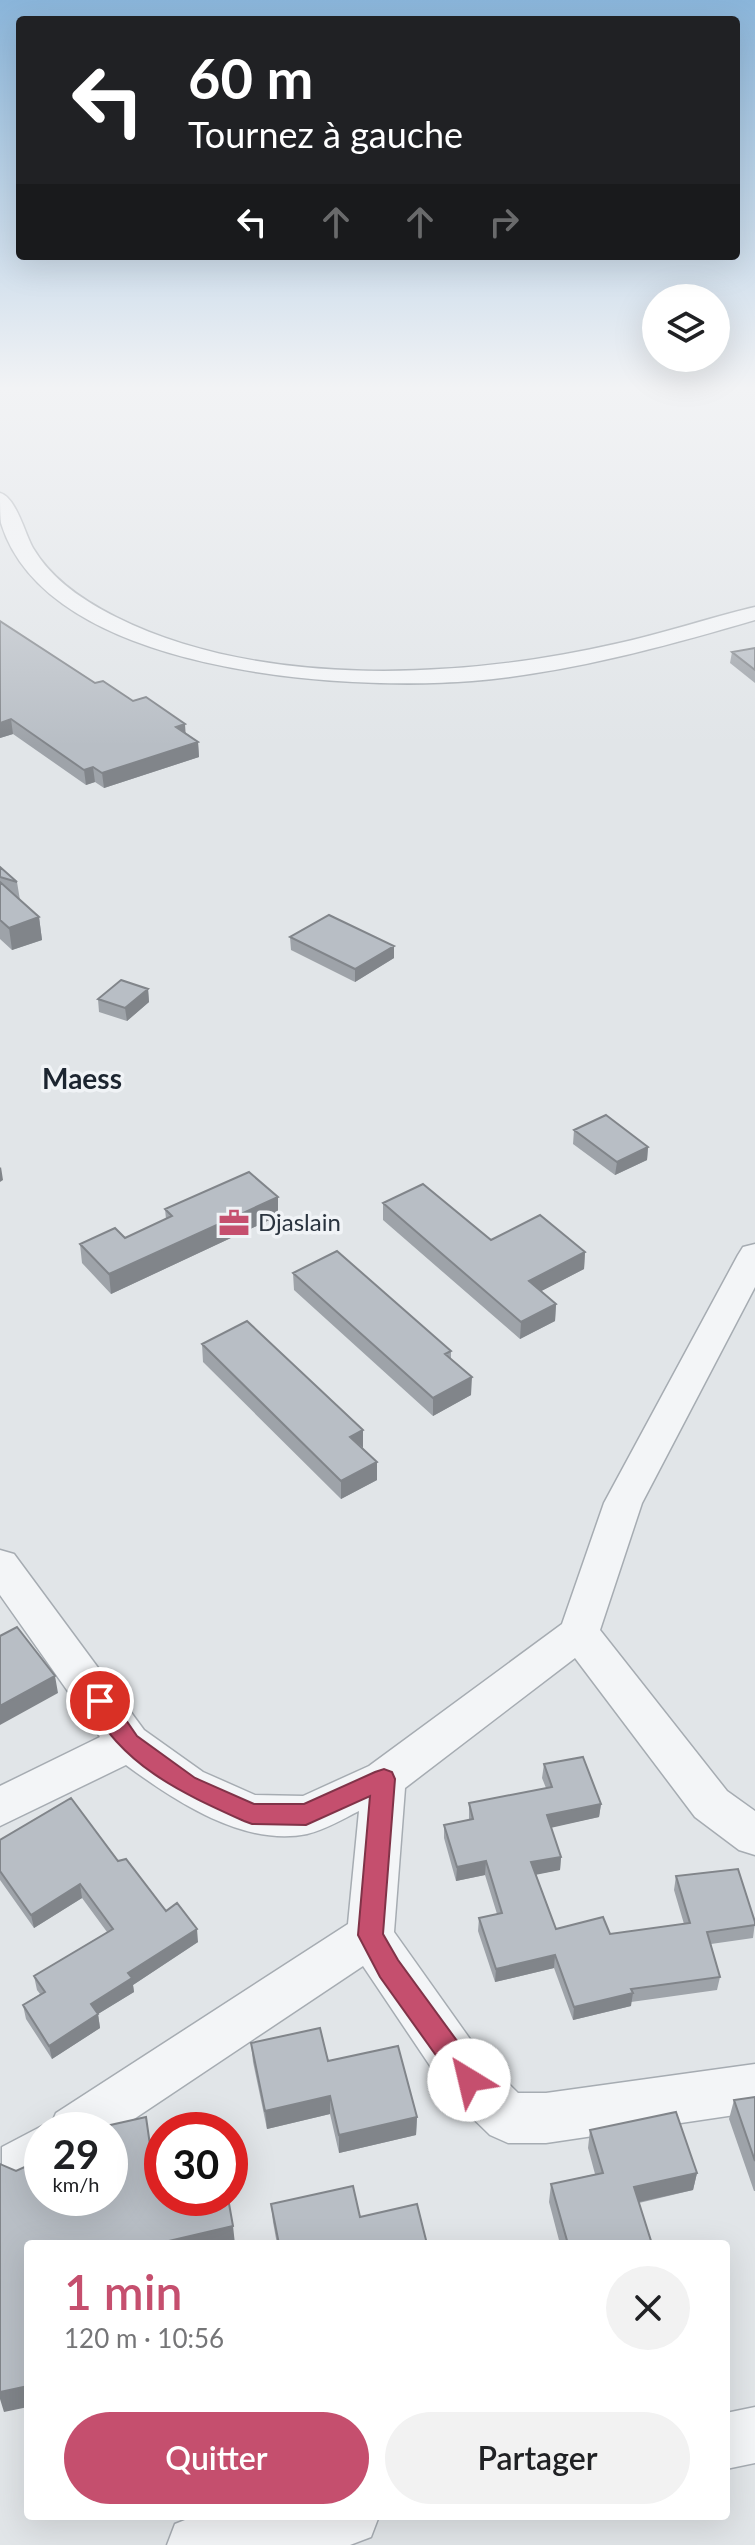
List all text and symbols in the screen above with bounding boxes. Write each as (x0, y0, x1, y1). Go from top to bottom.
text: 60 m (188, 44, 313, 111)
icon: left (56, 48, 160, 152)
text: Tournez à gauche (188, 112, 463, 156)
icon: left (230, 200, 274, 244)
icon: ahead (314, 200, 358, 244)
icon: ahead (398, 200, 442, 244)
icon: right (482, 200, 526, 244)
map controls (642, 284, 730, 372)
button: layers (642, 284, 730, 372)
district label: Maess (42, 1061, 122, 1095)
office icon: Djaslain (217, 1206, 251, 1240)
place label: Djaslain (258, 1207, 341, 1236)
pin (66, 1667, 134, 1735)
icon: arrive (78, 1679, 122, 1723)
position arrow (427, 2038, 511, 2122)
speed limit sign: 30 (144, 2112, 248, 2216)
text: 29 (53, 2130, 99, 2178)
text: km/h (53, 2172, 99, 2196)
text: 1 min (64, 2263, 182, 2320)
button: close (606, 2266, 690, 2350)
text: 120 m · 10:56 (64, 2322, 224, 2354)
button: Quitter (64, 2412, 369, 2504)
button: Partager (385, 2412, 690, 2504)

